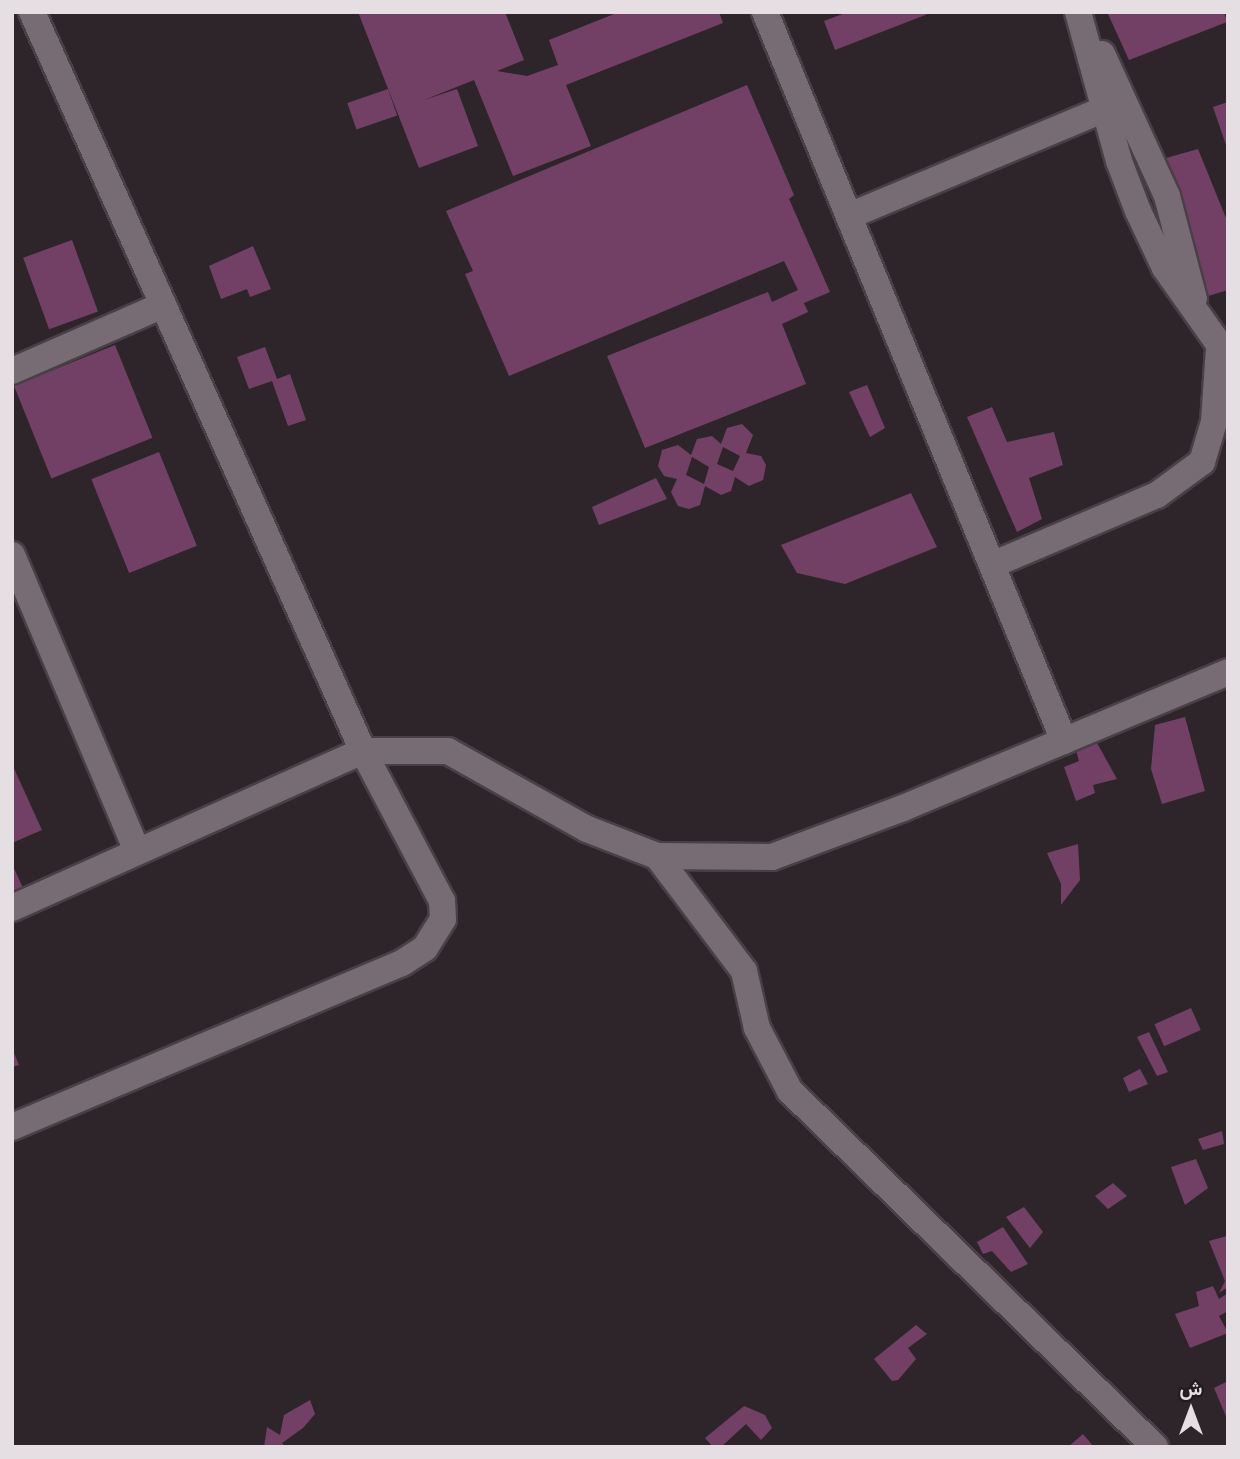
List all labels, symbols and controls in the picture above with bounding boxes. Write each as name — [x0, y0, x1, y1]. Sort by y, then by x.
north arrow — [1156, 1375, 1226, 1445]
text: ش — [1180, 1378, 1202, 1399]

